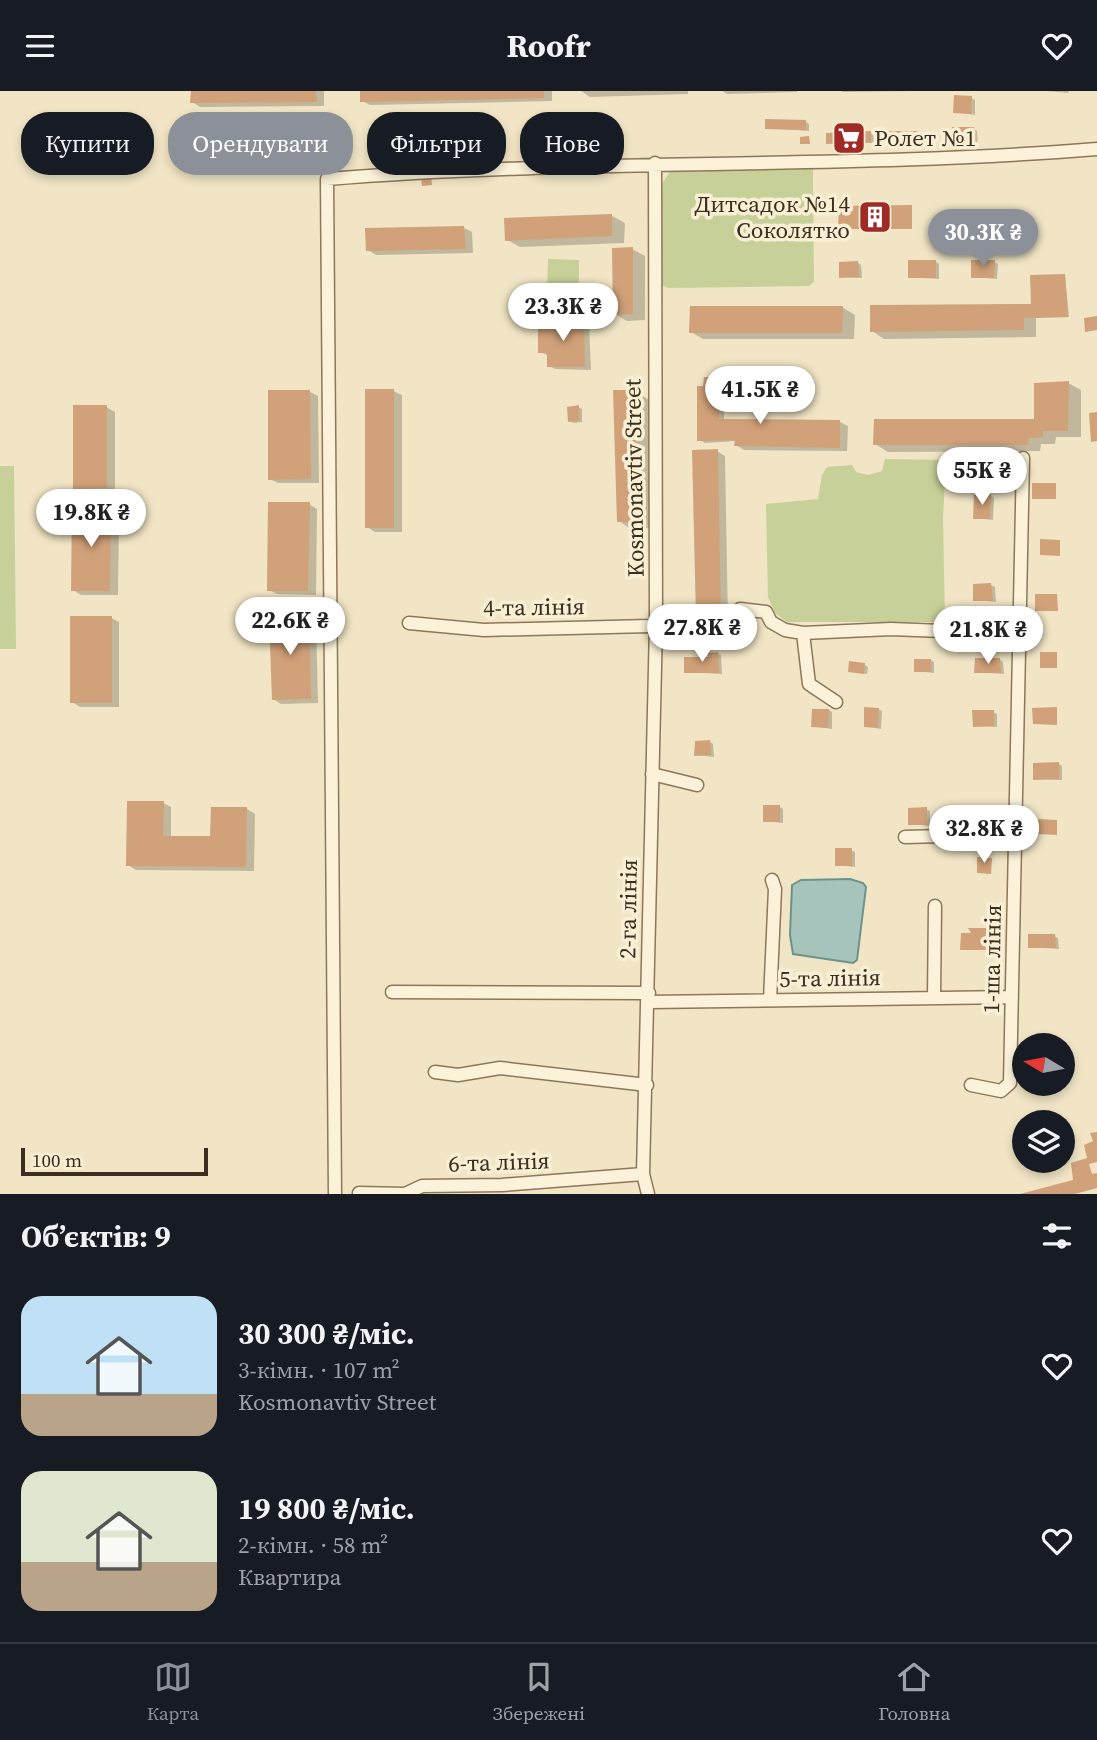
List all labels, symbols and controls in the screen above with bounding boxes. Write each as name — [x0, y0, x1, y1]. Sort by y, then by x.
text: Roofr — [506, 24, 591, 68]
icon: menu — [21, 27, 59, 65]
icon: heart — [1038, 27, 1076, 65]
chip: Купити — [21, 112, 154, 175]
chip: Орендувати — [168, 112, 353, 175]
chip: Фільтри — [367, 112, 506, 175]
chip: Нове — [520, 112, 624, 175]
supermarket icon: Ролет №1 — [830, 119, 868, 157]
place label: Ролет №1 — [874, 122, 976, 154]
place label: Дитсадок №14 Соколятко — [694, 188, 850, 246]
building icon: Дитсадок №14 Соколятко — [856, 198, 894, 236]
pin: 30.3K ₴ — [918, 209, 1048, 269]
text: 30.3K ₴ — [944, 216, 1022, 248]
pin: 23.3K ₴ — [498, 283, 628, 343]
text: 23.3K ₴ — [524, 290, 602, 322]
pin: 41.5K ₴ — [695, 367, 825, 426]
text: 41.5K ₴ — [721, 373, 799, 405]
street label: Kosmonavtiv Street — [616, 378, 652, 577]
pin: 55K ₴ — [933, 447, 1031, 507]
text: 55K ₴ — [953, 454, 1011, 486]
pin: 19.8K ₴ — [26, 489, 156, 549]
text: 19.8K ₴ — [52, 496, 130, 528]
street label: 4-та лінія — [483, 590, 585, 624]
pin: 22.6K ₴ — [225, 597, 355, 657]
text: 22.6K ₴ — [251, 604, 329, 636]
pin: 27.8K ₴ — [637, 605, 767, 664]
pin: 21.8K ₴ — [923, 607, 1053, 666]
text: 27.8K ₴ — [663, 611, 741, 643]
text: 21.8K ₴ — [949, 613, 1027, 645]
pin: 32.8K ₴ — [919, 805, 1049, 865]
text: 32.8K ₴ — [945, 812, 1023, 844]
street label: 2-га лінія — [611, 859, 645, 959]
street label: 1-ша лінія — [975, 904, 1009, 1014]
street label: 5-та лінія — [779, 961, 881, 995]
north arrow — [1012, 1033, 1074, 1095]
map controls — [1012, 1033, 1075, 1173]
button: layers — [1012, 1110, 1075, 1173]
street label: 6-та лінія — [448, 1144, 550, 1180]
scale bar — [21, 1145, 208, 1177]
text: 100 m — [32, 1147, 82, 1173]
text: Об’єктів: 9 — [21, 1216, 171, 1257]
icon: filters — [1038, 1217, 1076, 1255]
text: 30 300 ₴/міс. — [238, 1313, 415, 1354]
icon: home — [77, 1324, 161, 1408]
icon: heart — [1038, 1347, 1076, 1385]
text: 3-кімн. · 107 m² — [238, 1354, 400, 1386]
text: Kosmonavtiv Street — [238, 1386, 436, 1418]
text: 19 800 ₴/міс. — [238, 1488, 415, 1529]
icon: home — [77, 1499, 161, 1583]
icon: heart — [1038, 1522, 1076, 1560]
text: 2-кімн. · 58 m² — [238, 1529, 388, 1561]
text: Квартира — [238, 1561, 341, 1593]
tab: Карта — [147, 1658, 199, 1726]
tab: Збережені — [492, 1658, 585, 1726]
tab: Головна — [878, 1658, 950, 1726]

